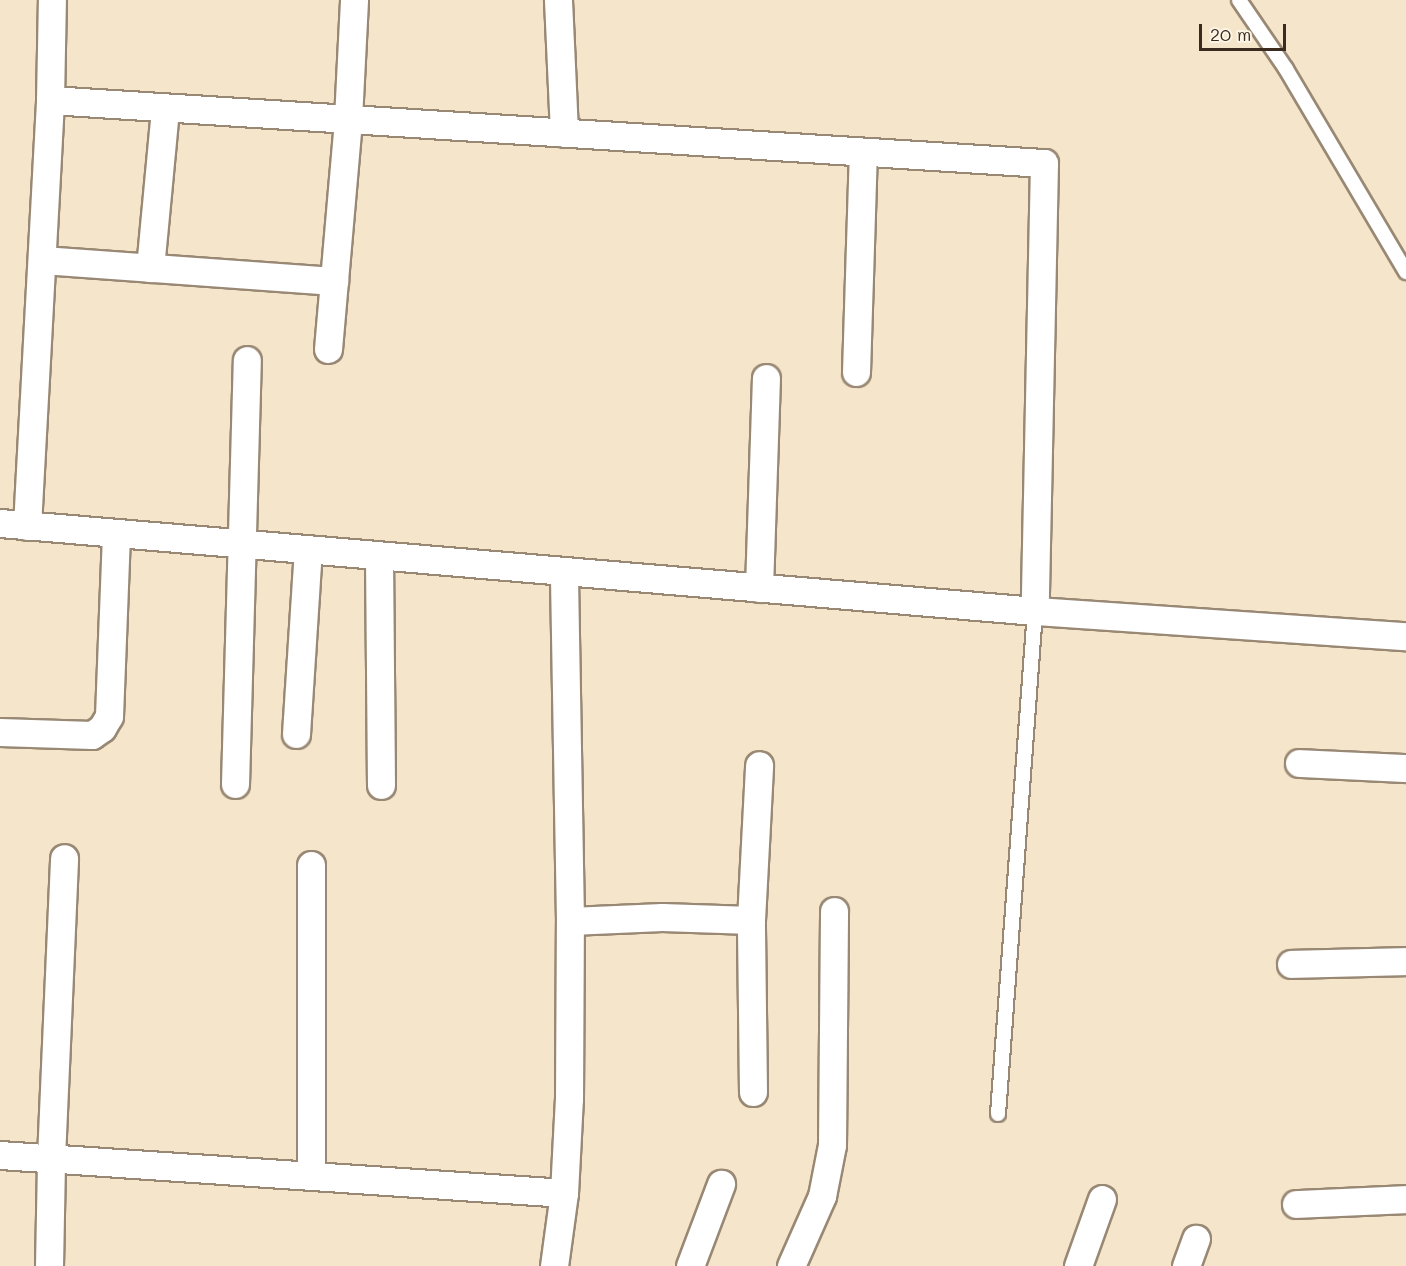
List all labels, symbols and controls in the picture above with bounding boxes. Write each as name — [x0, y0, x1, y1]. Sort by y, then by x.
scale bar — [1202, 12, 1289, 50]
text: 20 m — [1210, 22, 1251, 46]

